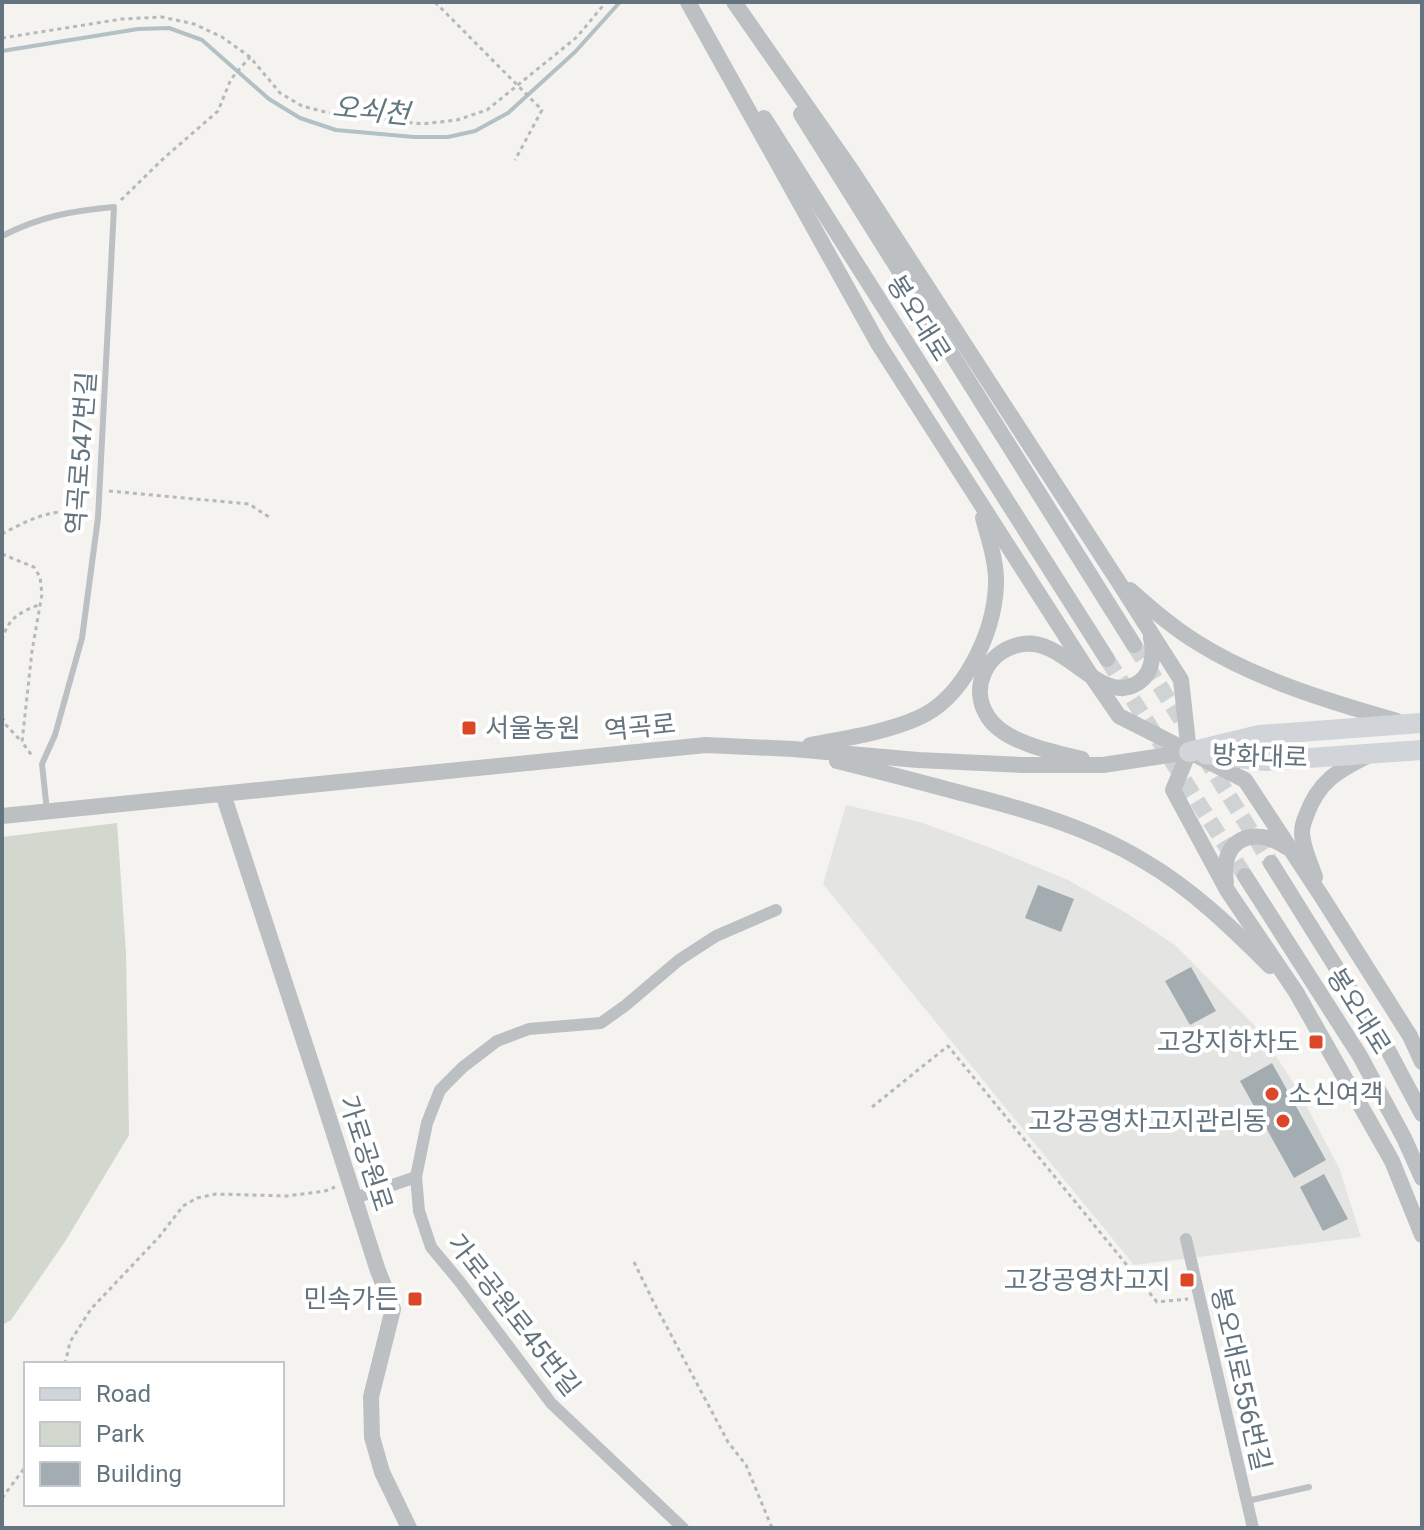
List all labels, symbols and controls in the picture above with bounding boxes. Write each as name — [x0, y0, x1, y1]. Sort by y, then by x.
water label: 오쇠천 — [331, 90, 414, 131]
street label: 봉오대로 — [881, 269, 957, 367]
street label: 역곡로547번길 — [60, 370, 102, 536]
street label: 역곡로 — [603, 708, 677, 746]
place label: 서울농원 — [485, 713, 581, 743]
marker: 서울농원 — [460, 719, 478, 737]
street label: 방화대로 — [1212, 739, 1308, 773]
street label: 봉오대로 — [1321, 962, 1397, 1060]
place label: 고강지하차도 — [1156, 1027, 1300, 1057]
marker: 고강지하차도 — [1307, 1033, 1325, 1051]
place label: 소신여객 — [1288, 1079, 1384, 1109]
marker: 소신여객 — [1263, 1085, 1281, 1103]
street label: 가로공원로 — [333, 1091, 399, 1215]
place label: 고강공영차고지관리동 — [1028, 1106, 1267, 1136]
marker: 고강공영차고지관리동 — [1274, 1112, 1292, 1130]
street label: 가로공원로45번길 — [442, 1228, 586, 1402]
place label: 고강공영차고지 — [1004, 1265, 1171, 1295]
marker: 고강공영차고지 — [1178, 1271, 1196, 1289]
place label: 민속가든 — [303, 1284, 399, 1314]
street label: 봉오대로556번길 — [1205, 1284, 1277, 1474]
marker: 민속가든 — [406, 1290, 424, 1308]
legend — [24, 1362, 284, 1506]
text: Road — [96, 1380, 151, 1408]
text: Park — [96, 1420, 145, 1448]
text: Building — [96, 1460, 182, 1488]

